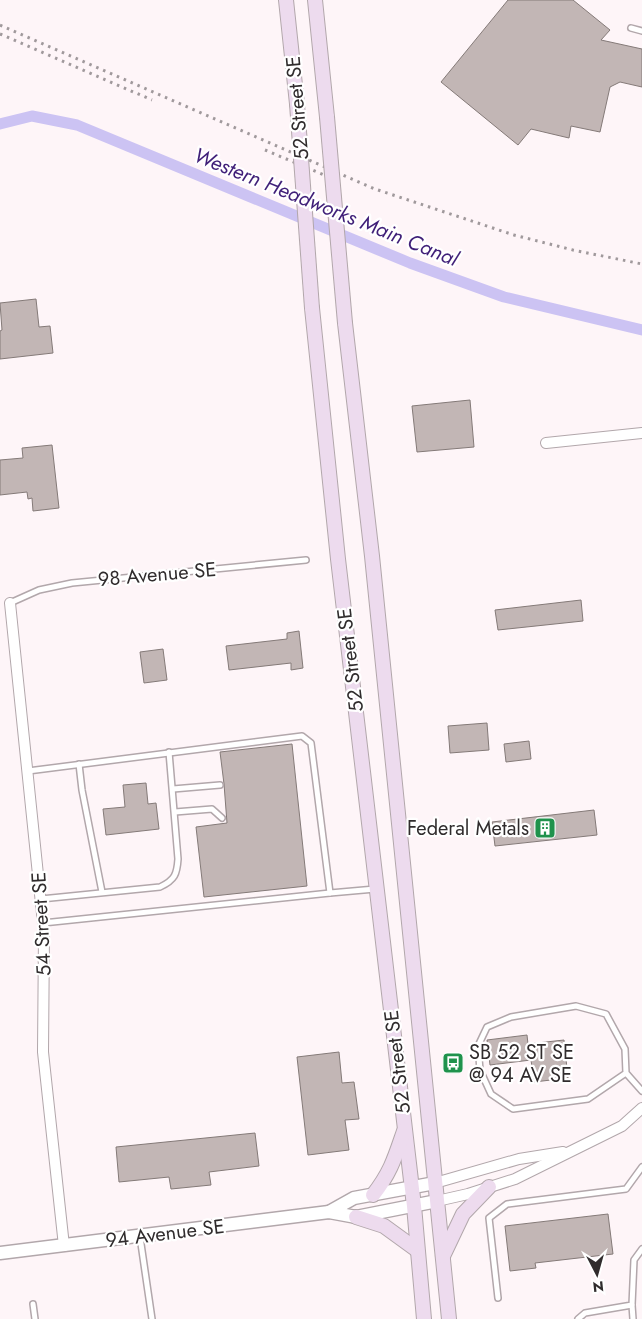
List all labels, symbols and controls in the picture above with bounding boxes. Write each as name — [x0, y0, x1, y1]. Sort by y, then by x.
street label: 52 Street SE — [279, 55, 316, 161]
water label: Western Headworks Main Canal — [189, 140, 464, 274]
street label: 98 Avenue SE — [97, 555, 217, 594]
street label: 52 Street SE — [330, 606, 371, 713]
place label: Federal Metals — [407, 814, 529, 843]
building icon: Federal Metals — [533, 816, 557, 840]
street label: 54 Street SE — [24, 871, 59, 977]
street label: 52 Street SE — [377, 1008, 418, 1115]
place label: SB 52 ST SE @ 94 AV SE — [469, 1038, 574, 1090]
bus stop icon: SB 52 ST SE @ 94 AV SE — [441, 1051, 465, 1075]
street label: 94 Avenue SE — [104, 1212, 226, 1255]
north arrow — [572, 1249, 622, 1299]
text: N — [592, 1276, 605, 1297]

